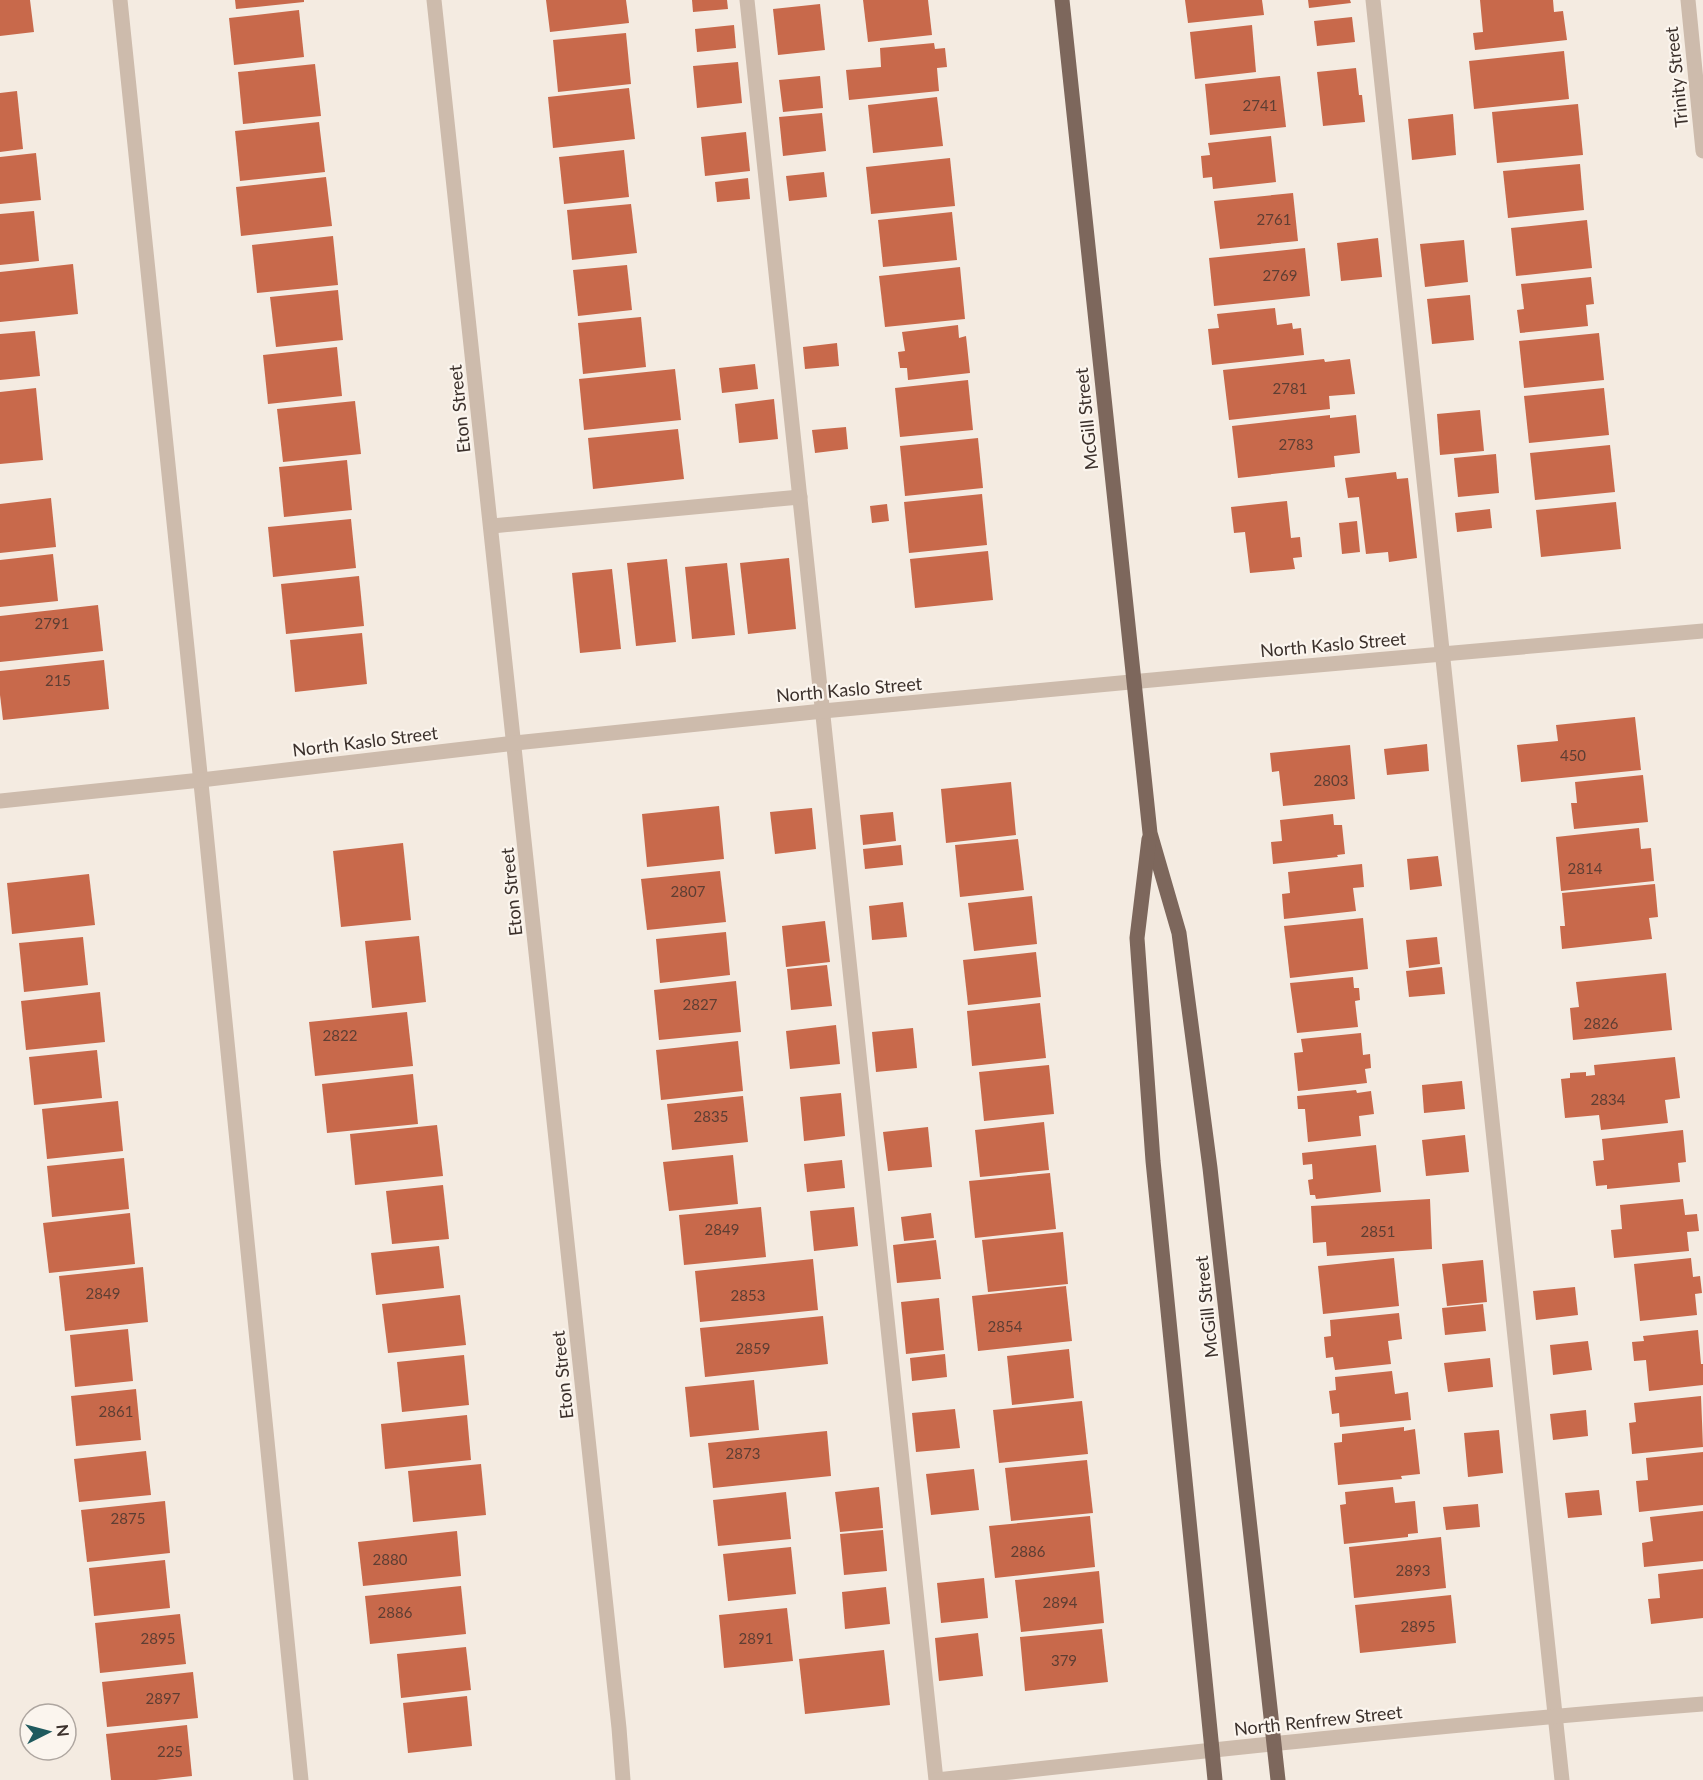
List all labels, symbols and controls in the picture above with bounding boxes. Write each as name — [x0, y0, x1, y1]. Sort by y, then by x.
street label: Trinity Street — [1660, 25, 1692, 128]
house number: 2741 — [1243, 96, 1277, 114]
house number: 2761 — [1257, 210, 1291, 228]
house number: 2769 — [1263, 266, 1297, 284]
street label: Eton Street — [443, 363, 475, 454]
street label: McGill Street — [1070, 366, 1102, 471]
house number: 2781 — [1273, 379, 1307, 397]
house number: 2783 — [1279, 435, 1313, 453]
house number: 2791 — [35, 614, 69, 632]
street label: North Kaslo Street — [1259, 627, 1407, 661]
house number: 215 — [45, 671, 71, 689]
street label: North Kaslo Street — [775, 672, 923, 706]
street label: North Kaslo Street — [291, 721, 440, 761]
house number: 450 — [1560, 746, 1586, 764]
house number: 2803 — [1314, 771, 1348, 789]
street label: Eton Street — [495, 846, 527, 937]
house number: 2814 — [1568, 859, 1603, 877]
house number: 2807 — [671, 882, 706, 900]
house number: 2827 — [683, 995, 718, 1013]
house number: 2826 — [1584, 1014, 1619, 1032]
house number: 2822 — [323, 1026, 357, 1044]
house number: 2834 — [1591, 1090, 1626, 1108]
house number: 2835 — [694, 1107, 728, 1125]
house number: 2849 — [705, 1220, 739, 1238]
house number: 2851 — [1361, 1222, 1395, 1240]
street label: McGill Street — [1190, 1254, 1222, 1359]
house number: 2849 — [86, 1284, 120, 1302]
house number: 2853 — [731, 1286, 765, 1304]
house number: 2854 — [988, 1317, 1023, 1335]
street label: Eton Street — [546, 1329, 578, 1420]
house number: 2859 — [736, 1339, 770, 1357]
house number: 2861 — [99, 1402, 133, 1420]
house number: 2873 — [726, 1444, 760, 1462]
house number: 2875 — [111, 1509, 145, 1527]
house number: 2886 — [1011, 1542, 1046, 1560]
house number: 2880 — [373, 1550, 408, 1568]
house number: 2893 — [1396, 1561, 1430, 1579]
house number: 2894 — [1043, 1593, 1078, 1611]
house number: 2886 — [378, 1603, 413, 1621]
house number: 2895 — [1401, 1617, 1435, 1635]
house number: 2895 — [141, 1629, 175, 1647]
house number: 2891 — [739, 1629, 773, 1647]
house number: 379 — [1051, 1651, 1077, 1669]
house number: 2897 — [146, 1689, 181, 1707]
street label: North Renfrew Street — [1233, 1700, 1404, 1740]
north arrow — [18, 1702, 78, 1762]
text: N — [53, 1723, 74, 1738]
house number: 225 — [157, 1742, 183, 1760]

